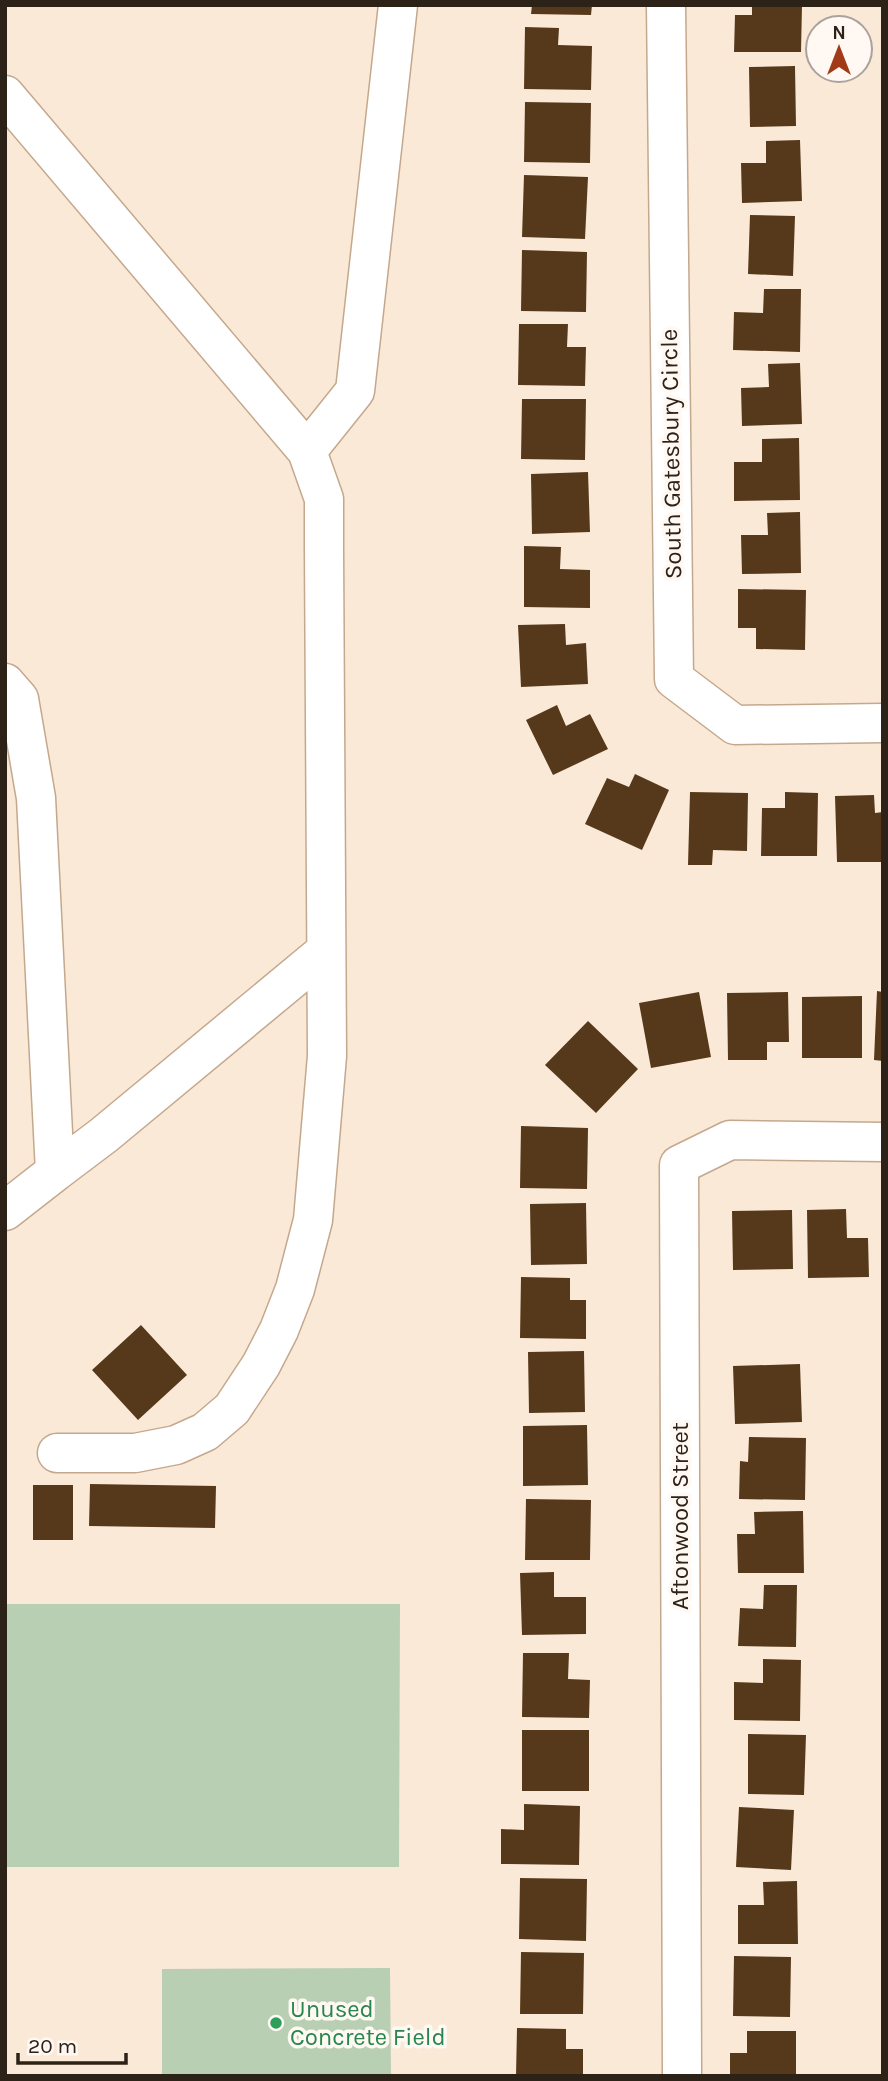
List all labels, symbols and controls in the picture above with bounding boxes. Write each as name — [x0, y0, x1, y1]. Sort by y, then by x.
north arrow — [804, 14, 874, 84]
text: N — [832, 22, 846, 44]
street label: South Gatesbury Circle — [655, 329, 687, 579]
street label: Aftonwood Street — [666, 1422, 694, 1610]
place label: Unused Concrete Field — [290, 1995, 446, 2051]
marker: Unused Concrete Field — [268, 2015, 284, 2031]
scale bar — [18, 2022, 126, 2066]
text: 20 m — [28, 2034, 77, 2058]

